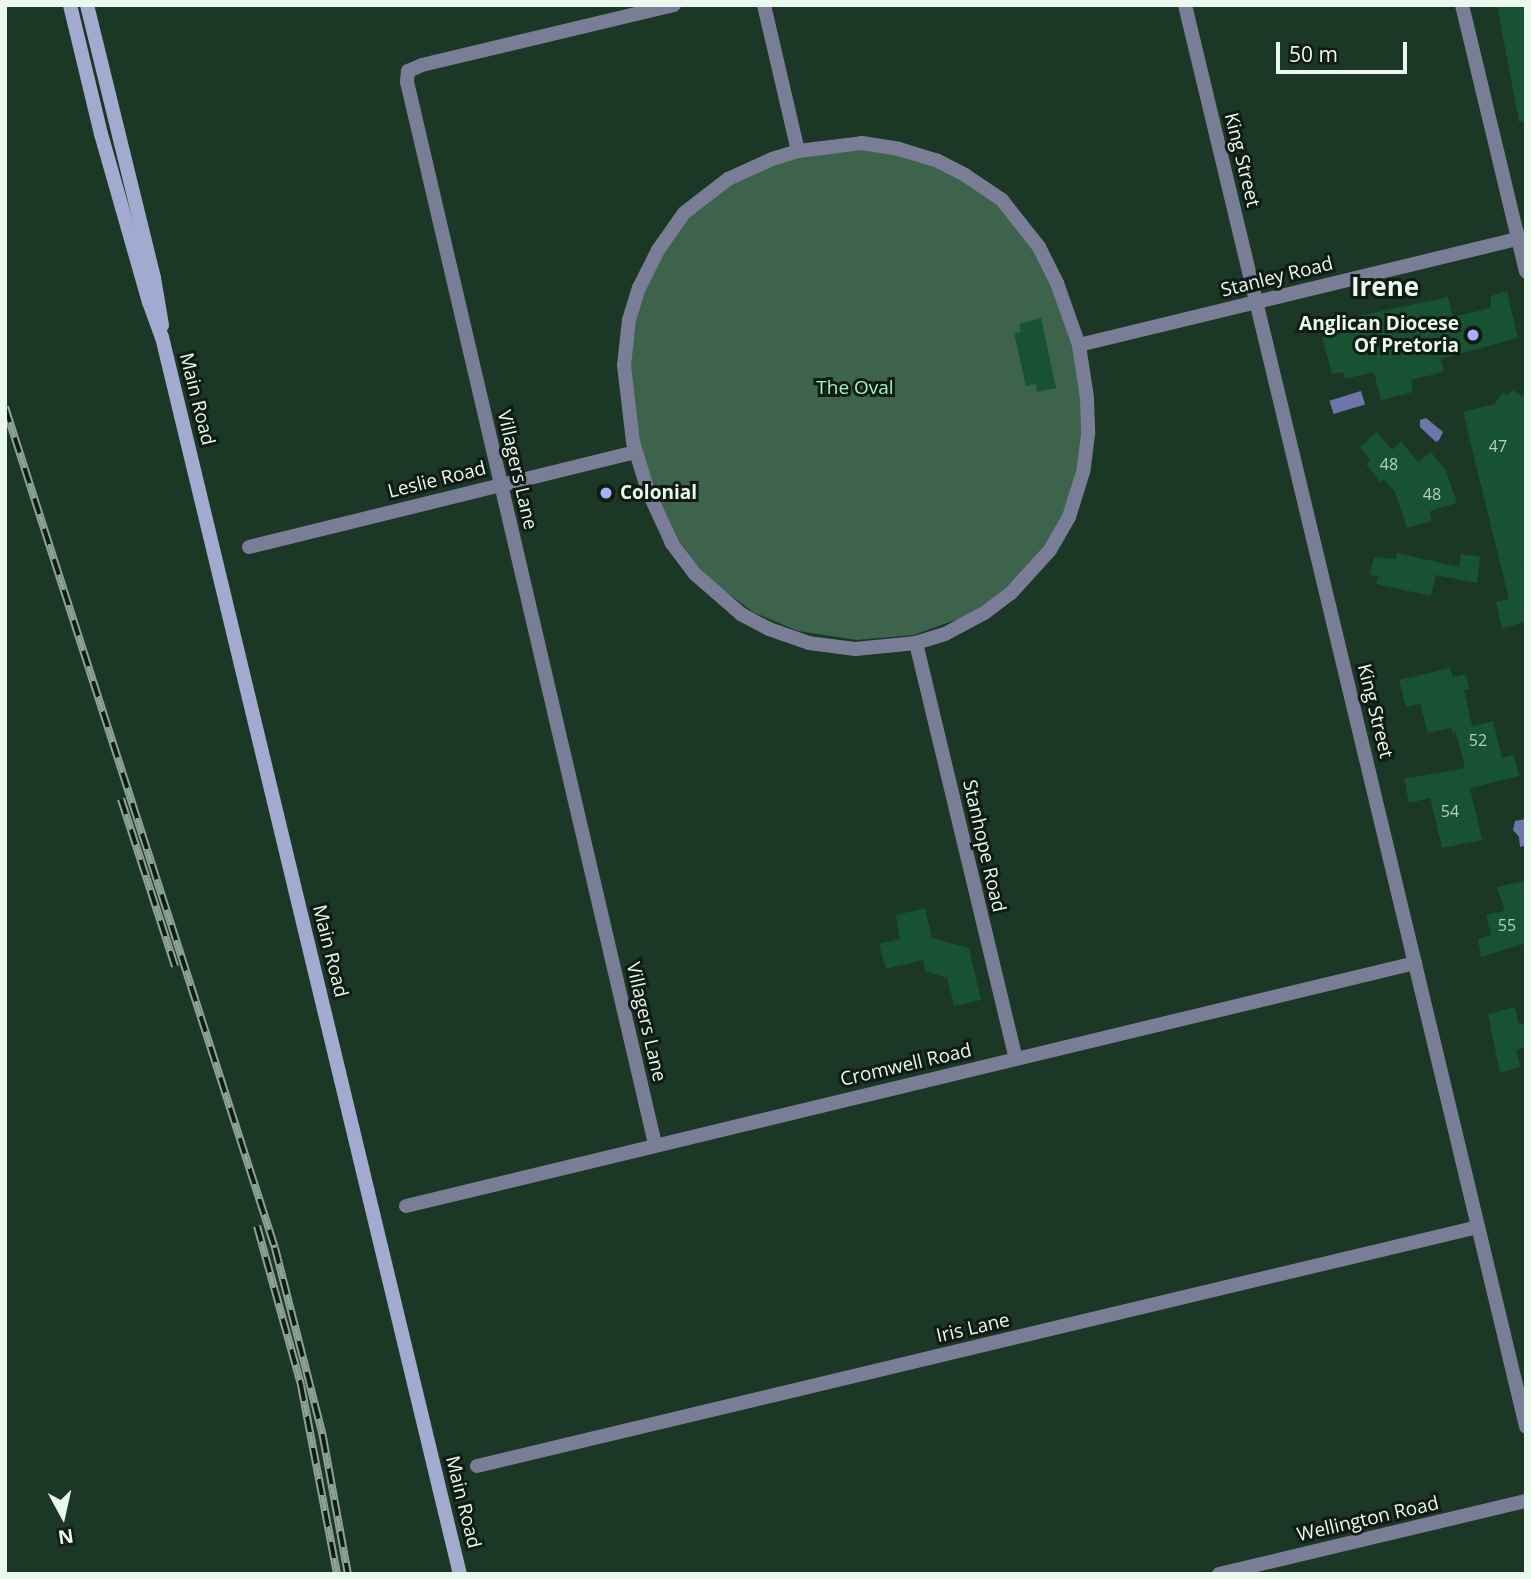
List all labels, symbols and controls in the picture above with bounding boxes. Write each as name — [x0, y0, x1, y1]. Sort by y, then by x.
scale bar — [1279, 28, 1410, 72]
text: 50 m — [1289, 40, 1338, 68]
street label: King Street — [1219, 110, 1265, 210]
street label: Stanley Road — [1219, 252, 1335, 302]
district label: Irene — [1351, 271, 1419, 303]
place label: Anglican Diocese Of Pretoria — [1299, 313, 1459, 357]
marker: Anglican Diocese Of Pretoria — [1465, 327, 1481, 343]
street label: Main Road — [175, 350, 219, 448]
park label: The Oval — [816, 377, 894, 399]
street label: Villagers Lane — [492, 408, 542, 532]
house number: 47 — [1489, 436, 1507, 456]
house number: 48 — [1380, 454, 1398, 474]
street label: Leslie Road — [386, 457, 488, 503]
place label: Colonial — [620, 482, 697, 504]
house number: 48 — [1423, 484, 1441, 504]
marker: Colonial — [598, 485, 614, 501]
street label: King Street — [1352, 661, 1398, 761]
house number: 52 — [1469, 730, 1487, 750]
street label: Stanhope Road — [958, 778, 1010, 914]
house number: 54 — [1441, 801, 1459, 821]
street label: Main Road — [308, 902, 352, 1000]
house number: 55 — [1498, 915, 1516, 935]
street label: Villagers Lane — [621, 960, 671, 1084]
street label: Cromwell Road — [838, 1039, 974, 1091]
street label: Iris Lane — [934, 1308, 1012, 1348]
street label: Main Road — [441, 1453, 485, 1551]
north arrow — [28, 1481, 98, 1551]
street label: Wellington Road — [1295, 1492, 1441, 1546]
text: N — [56, 1523, 75, 1551]

